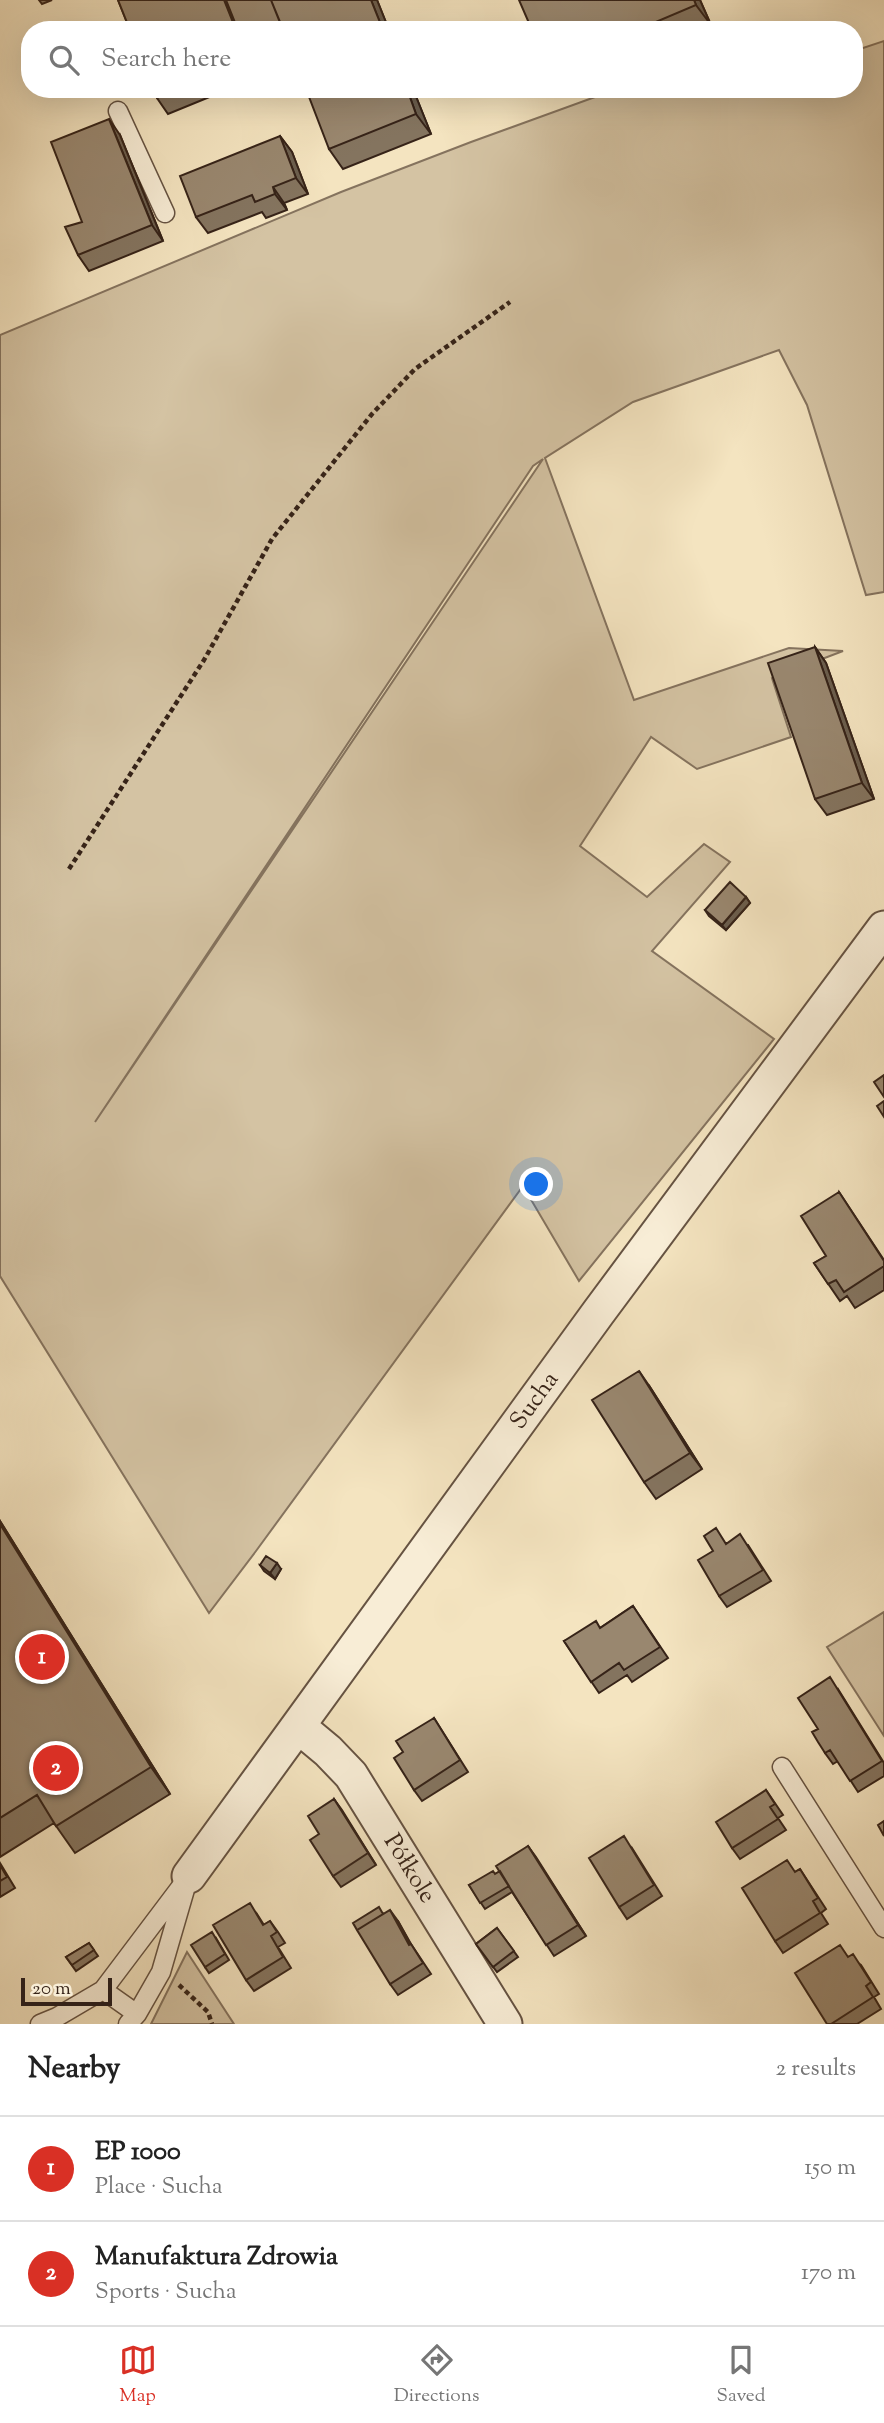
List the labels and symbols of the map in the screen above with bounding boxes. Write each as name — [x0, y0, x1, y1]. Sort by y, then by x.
your location — [519, 1167, 553, 1201]
street label: Sucha — [502, 1365, 568, 1437]
pin: 1 — [19, 1631, 65, 1683]
pin: 2 — [33, 1742, 79, 1794]
street label: Półkole — [374, 1828, 444, 1910]
scale bar — [21, 1975, 112, 2007]

